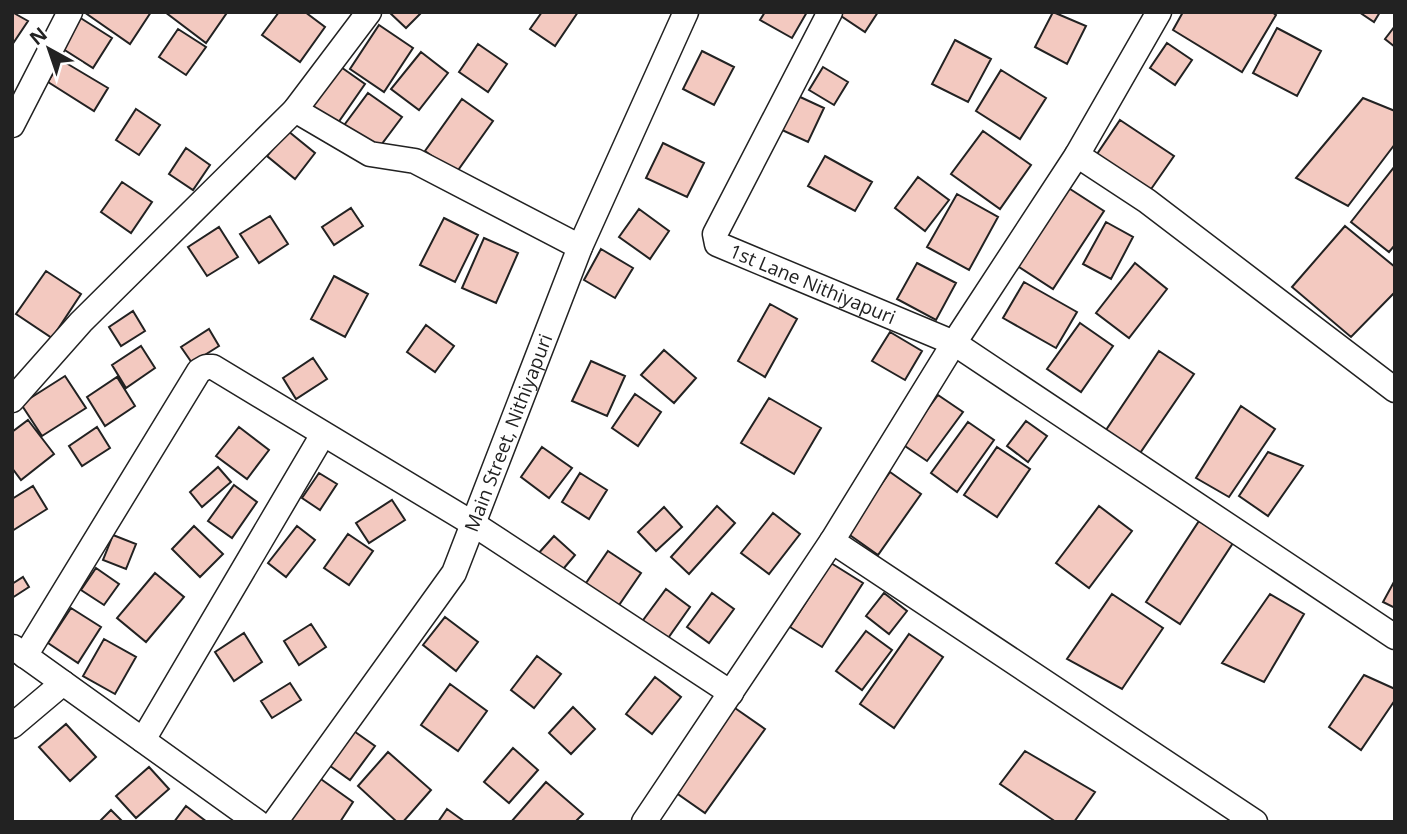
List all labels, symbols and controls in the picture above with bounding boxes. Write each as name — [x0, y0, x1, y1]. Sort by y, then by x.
north arrow — [14, 14, 84, 84]
text: N — [24, 21, 52, 51]
street label: 1st Lane Nithiyapuri — [726, 238, 900, 330]
street label: Main Street, Nithiyapuri — [458, 330, 558, 536]

